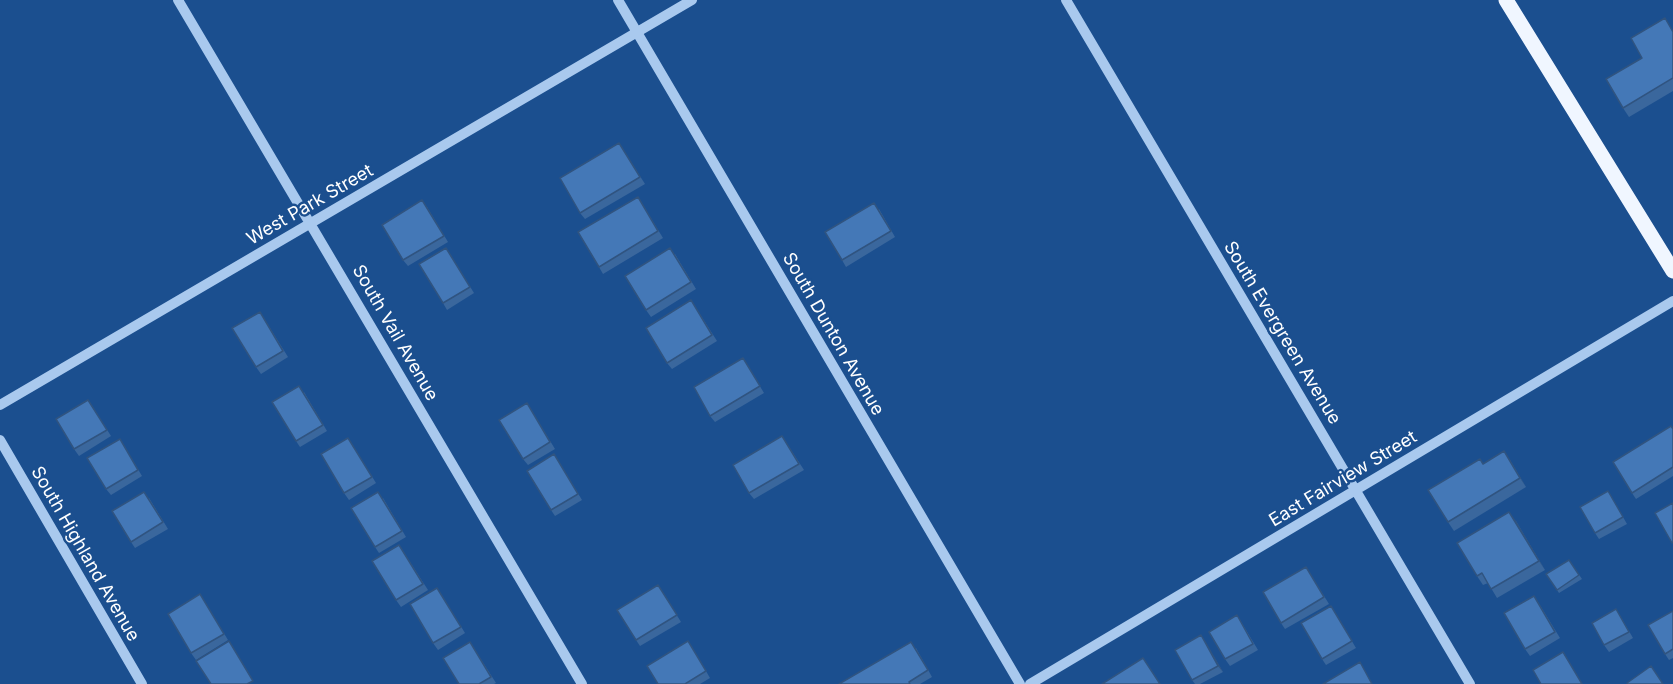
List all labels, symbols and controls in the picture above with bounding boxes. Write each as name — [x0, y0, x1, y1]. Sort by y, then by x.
street label: West Park Street — [243, 160, 377, 250]
street label: South Evergreen Avenue — [1219, 238, 1345, 428]
street label: South Dunton Avenue — [778, 249, 888, 419]
street label: South Vail Avenue — [347, 261, 443, 405]
street label: East Fairview Street — [1265, 426, 1421, 532]
street label: South Highland Avenue — [26, 463, 144, 645]

